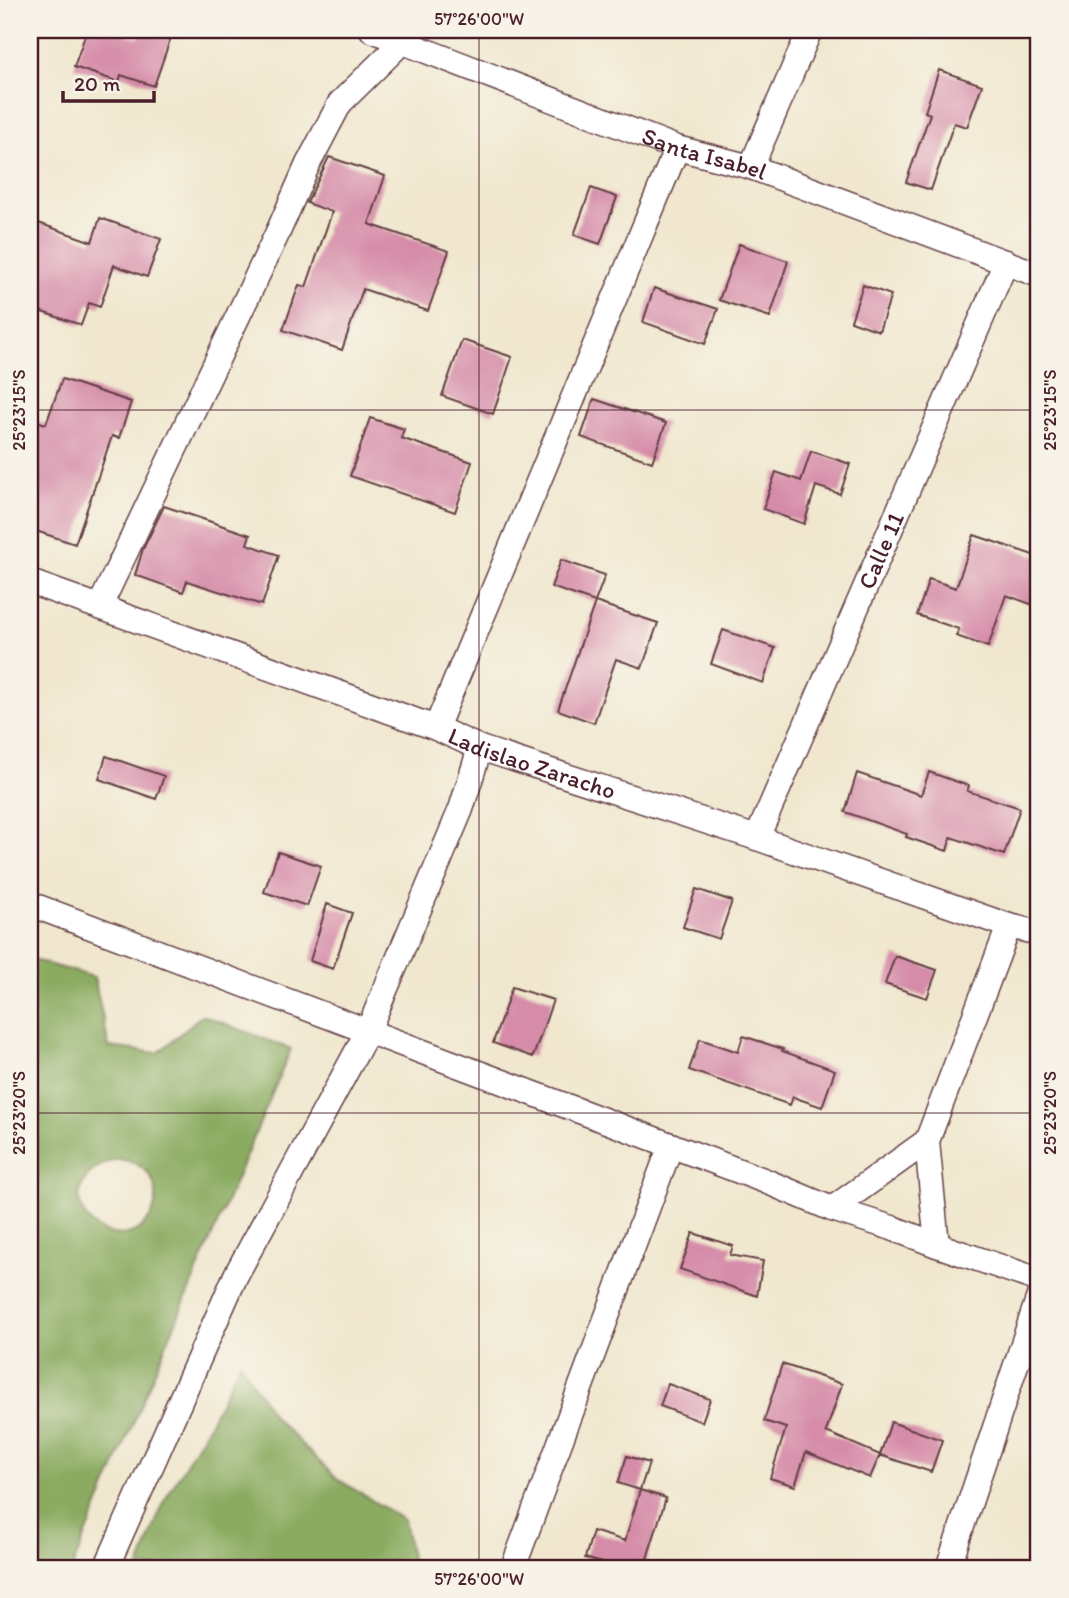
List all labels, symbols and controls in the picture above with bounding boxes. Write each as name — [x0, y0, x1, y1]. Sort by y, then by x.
text: 57°26'00"W — [434, 8, 524, 30]
scale bar — [63, 60, 154, 104]
text: 20 m — [74, 71, 121, 96]
street label: Santa Isabel — [638, 121, 771, 186]
text: 25°23'15"S — [8, 369, 30, 451]
text: 25°23'15"S — [1039, 369, 1061, 451]
street label: Calle 11 — [851, 508, 910, 593]
street label: Ladislao Zaracho — [444, 721, 619, 805]
text: 25°23'20"S — [8, 1071, 30, 1155]
text: 25°23'20"S — [1039, 1071, 1061, 1155]
text: 57°26'00"W — [434, 1568, 524, 1590]

